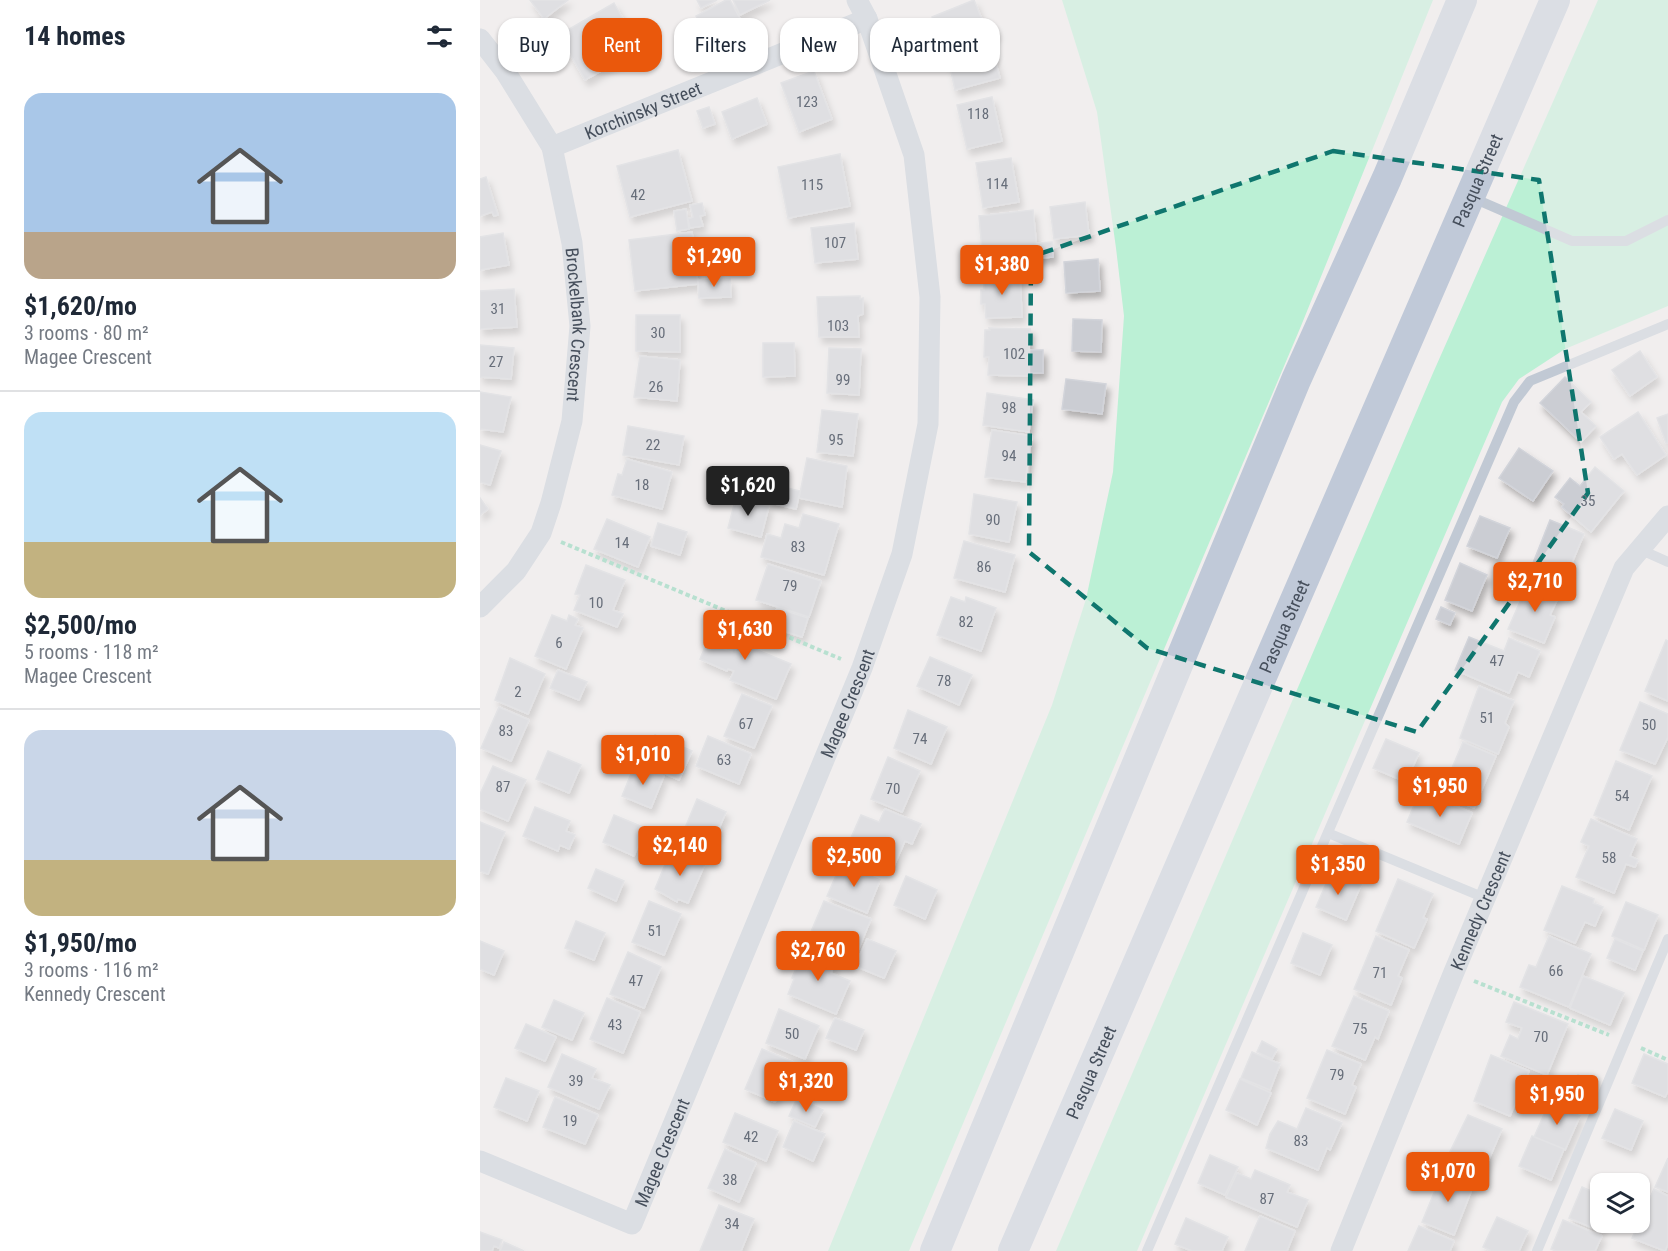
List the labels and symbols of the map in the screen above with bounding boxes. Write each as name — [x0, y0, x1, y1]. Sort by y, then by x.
street label: Korchinsky Street — [581, 77, 704, 143]
house number: 123 — [796, 93, 818, 111]
house number: 118 — [967, 105, 989, 123]
street label: Pasqua Street — [1448, 130, 1506, 230]
house number: 114 — [986, 175, 1008, 193]
house number: 115 — [801, 176, 823, 194]
house number: 42 — [631, 186, 645, 204]
house number: 107 — [824, 234, 846, 252]
pin: $1,290 — [665, 237, 763, 288]
pin: $1,380 — [953, 245, 1051, 296]
street label: Brockelbank Crescent — [562, 247, 591, 402]
house number: 31 — [491, 300, 505, 318]
house number: 103 — [827, 317, 849, 335]
house number: 30 — [651, 324, 665, 342]
house number: 102 — [1003, 345, 1025, 363]
house number: 27 — [489, 353, 503, 371]
house number: 99 — [836, 371, 850, 389]
house number: 26 — [649, 378, 663, 396]
house number: 98 — [1002, 399, 1016, 417]
house number: 95 — [829, 431, 843, 449]
house number: 22 — [646, 436, 660, 454]
house number: 94 — [1002, 447, 1016, 465]
pin: $1,620 — [699, 466, 797, 517]
house number: 18 — [635, 476, 649, 494]
house number: 35 — [1581, 492, 1595, 510]
house number: 90 — [986, 511, 1000, 529]
house number: 14 — [615, 534, 629, 552]
house number: 83 — [791, 538, 805, 556]
house number: 86 — [977, 558, 991, 576]
pin: $2,710 — [1486, 562, 1584, 613]
street label: Pasqua Street — [1254, 576, 1313, 676]
house number: 79 — [783, 577, 797, 595]
house number: 10 — [589, 594, 603, 612]
pin: $1,630 — [696, 610, 794, 661]
house number: 82 — [959, 613, 973, 631]
house number: 6 — [555, 634, 563, 652]
street label: Magee Crescent — [816, 646, 878, 761]
house number: 47 — [1490, 652, 1504, 670]
house number: 78 — [937, 672, 951, 690]
house number: 2 — [514, 683, 522, 701]
house number: 51 — [1480, 709, 1494, 727]
house number: 67 — [739, 715, 753, 733]
house number: 50 — [1642, 716, 1656, 734]
house number: 83 — [499, 722, 513, 740]
house number: 74 — [913, 730, 927, 748]
pin: $1,010 — [594, 735, 692, 786]
house number: 63 — [717, 751, 731, 769]
pin: $1,950 — [1391, 767, 1489, 818]
house number: 87 — [496, 778, 510, 796]
house number: 70 — [886, 780, 900, 798]
house number: 54 — [1615, 787, 1629, 805]
pin: $2,140 — [631, 826, 729, 877]
pin: $2,500 — [805, 837, 903, 888]
pin: $1,350 — [1289, 845, 1387, 896]
street label: Kennedy Crescent — [1446, 847, 1514, 973]
house number: 58 — [1602, 849, 1616, 867]
house number: 51 — [648, 922, 662, 940]
pin: $2,760 — [769, 931, 867, 982]
house number: 66 — [1549, 962, 1563, 980]
house number: 71 — [1373, 964, 1387, 982]
house number: 47 — [629, 972, 643, 990]
house number: 43 — [608, 1016, 622, 1034]
house number: 75 — [1353, 1020, 1367, 1038]
street label: Pasqua Street — [1061, 1022, 1120, 1122]
house number: 50 — [785, 1025, 799, 1043]
house number: 70 — [1534, 1028, 1548, 1046]
pin: $1,320 — [757, 1062, 855, 1113]
house number: 79 — [1330, 1066, 1344, 1084]
house number: 39 — [569, 1072, 583, 1090]
pin: $1,950 — [1508, 1075, 1606, 1126]
street label: Magee Crescent — [630, 1095, 693, 1210]
house number: 19 — [563, 1112, 577, 1130]
house number: 42 — [744, 1128, 758, 1146]
house number: 83 — [1294, 1132, 1308, 1150]
pin: $1,070 — [1399, 1152, 1497, 1203]
house number: 38 — [723, 1171, 737, 1189]
house number: 87 — [1260, 1190, 1274, 1208]
house number: 34 — [725, 1215, 739, 1233]

